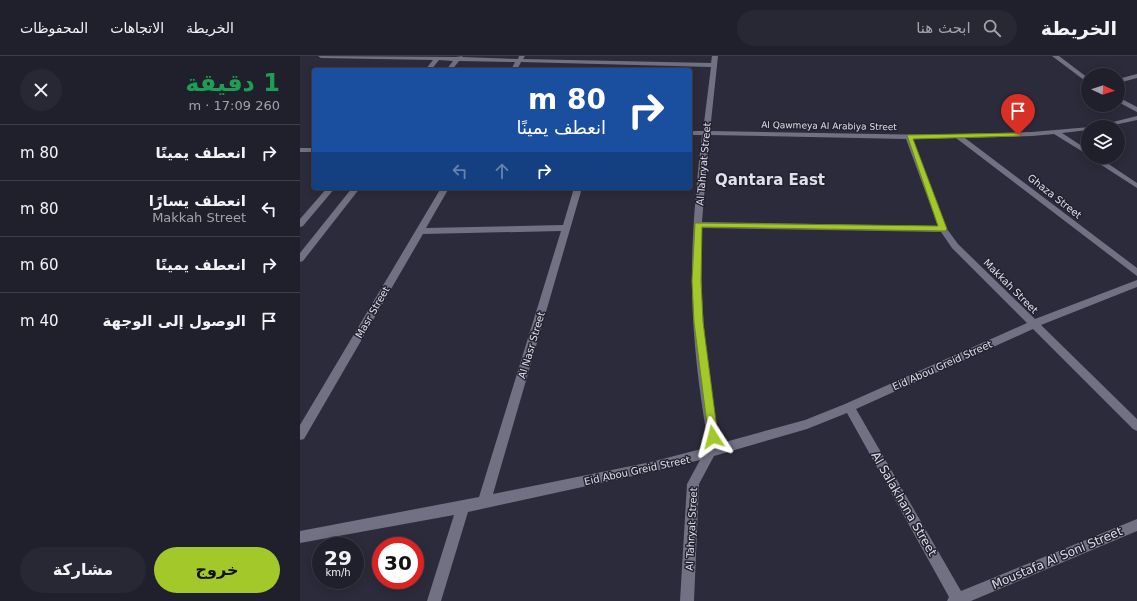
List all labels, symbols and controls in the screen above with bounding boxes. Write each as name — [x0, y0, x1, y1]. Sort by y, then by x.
search box — [737, 10, 1017, 46]
icon: search — [981, 17, 1003, 39]
text: الخريطة — [1041, 17, 1117, 39]
text: ابحث هنا — [916, 19, 971, 37]
text: المحفوظات — [20, 20, 88, 36]
text: الاتجاهات — [110, 20, 164, 36]
text: الخريطة — [186, 20, 234, 36]
north arrow — [1081, 68, 1125, 112]
map controls — [1081, 68, 1125, 164]
button: close — [20, 69, 62, 111]
text: 1 دقيقة — [185, 69, 280, 97]
text: 80 m — [528, 83, 606, 116]
icon: right — [620, 84, 672, 136]
pin — [1001, 94, 1035, 135]
text: 260 m · 17:09 — [189, 98, 280, 113]
icon: arrive — [1007, 100, 1029, 122]
text: انعطف يمينًا — [516, 117, 606, 138]
street label: Al Qawmeya Al Arabiya Street — [761, 120, 897, 132]
button: layers — [1081, 120, 1125, 164]
street label: Al Tahryat Street — [694, 122, 713, 206]
icon: right — [258, 142, 280, 164]
text: 80 m — [20, 144, 59, 162]
text: انعطف يمينًا — [155, 144, 246, 162]
icon: left — [449, 160, 471, 182]
icon: ahead — [491, 160, 513, 182]
icon: right — [533, 160, 555, 182]
district label: Qantara East — [715, 171, 825, 189]
street label: Ghaza Street — [1026, 172, 1084, 221]
text: انعطف يسارًا — [149, 192, 246, 210]
icon: left — [258, 198, 280, 220]
text: 80 m — [20, 200, 59, 218]
text: Makkah Street — [152, 210, 246, 225]
icon: right — [258, 254, 280, 276]
text: 60 m — [20, 256, 59, 274]
text: انعطف يمينًا — [155, 256, 246, 274]
street label: Makkah Street — [981, 257, 1040, 316]
street label: Masr Street — [353, 284, 392, 340]
icon: arrive — [258, 310, 280, 332]
street label: Al Nasr Street — [516, 310, 547, 380]
text: 40 m — [20, 312, 59, 330]
text: الوصول إلى الوجهة — [103, 312, 246, 330]
street label: Eid Abou Greid Street — [891, 338, 994, 392]
position arrow — [692, 416, 734, 458]
street label: Al Salakhana Street — [868, 449, 940, 559]
street label: Eid Abou Greid Street — [583, 454, 691, 487]
street label: Al Tahryat Street — [684, 487, 699, 571]
street label: Moustafa Al Soni Street — [990, 524, 1125, 592]
speed limit sign: 30 — [372, 537, 424, 589]
text: 29 — [324, 546, 352, 570]
button: مشاركة — [20, 547, 146, 593]
button: خروج — [154, 547, 280, 593]
text: km/h — [325, 567, 351, 578]

